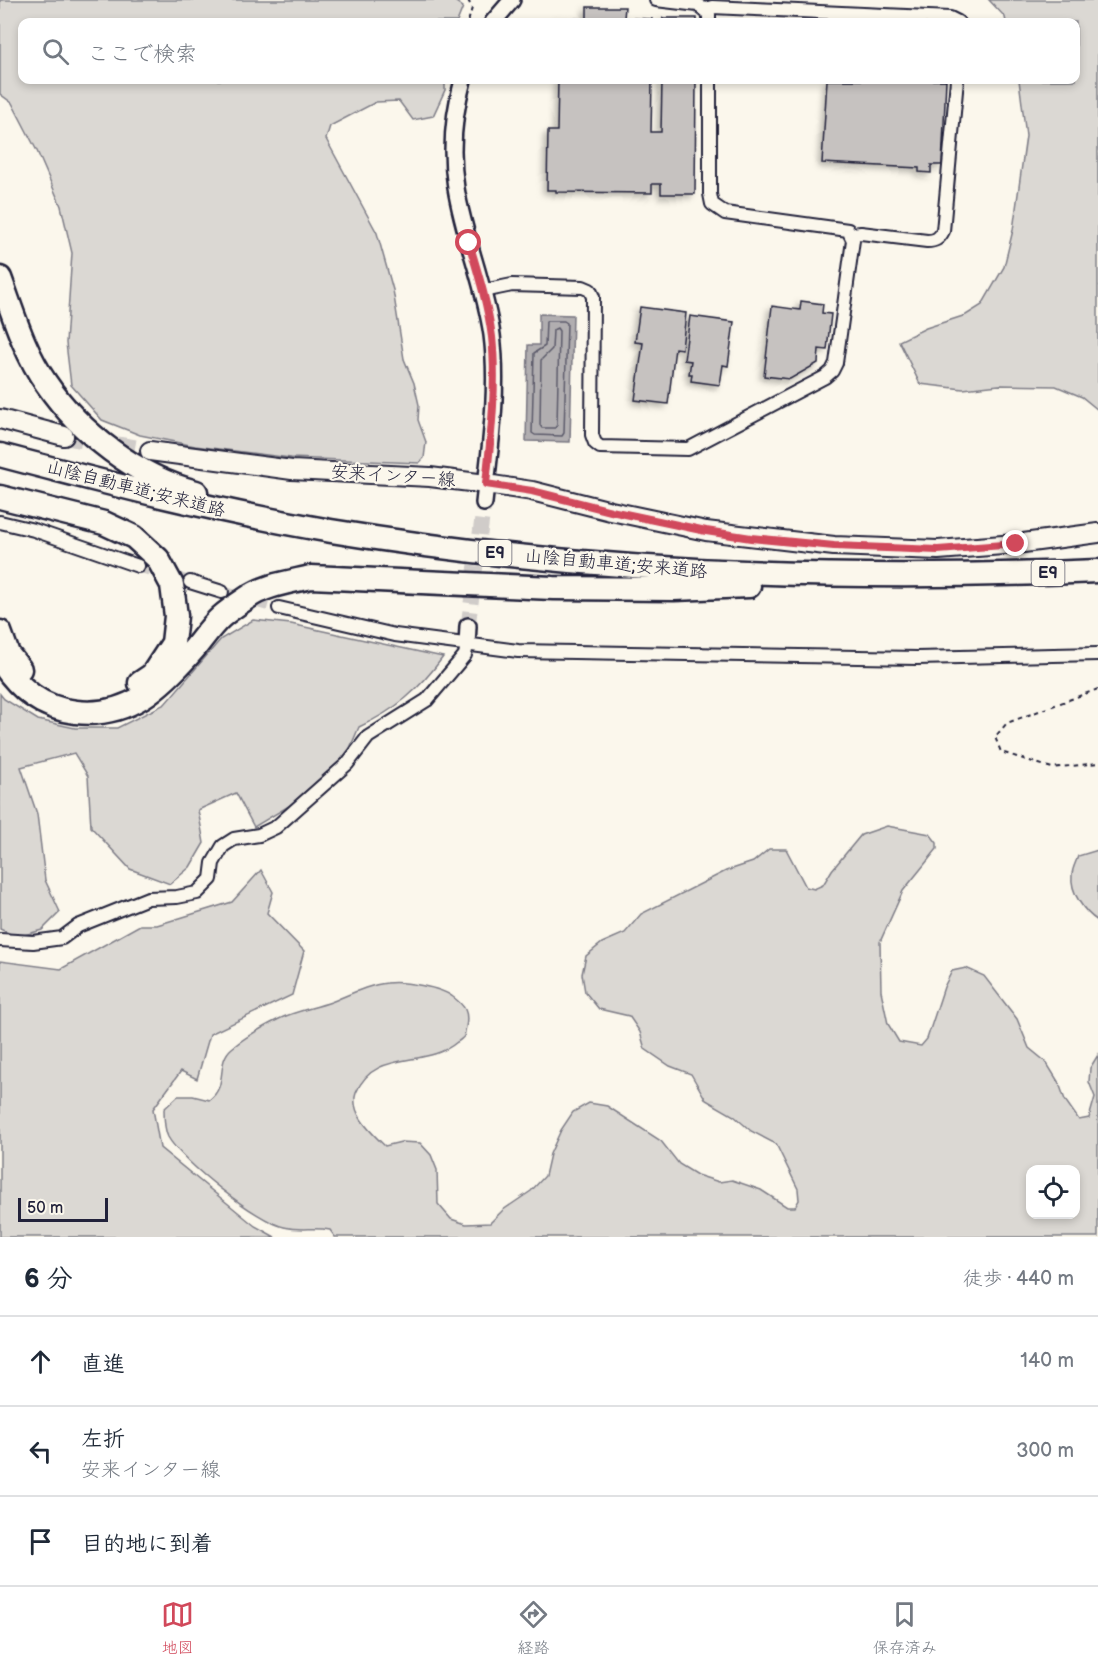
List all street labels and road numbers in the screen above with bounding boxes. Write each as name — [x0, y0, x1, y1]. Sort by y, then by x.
street label: 山陰自動車道;安来道路 — [44, 457, 228, 521]
street label: 安来インター線 — [330, 461, 456, 491]
road number: E9 — [478, 540, 512, 566]
street label: 山陰自動車道;安来道路 — [524, 546, 708, 582]
road number: E9 — [1032, 560, 1064, 586]

